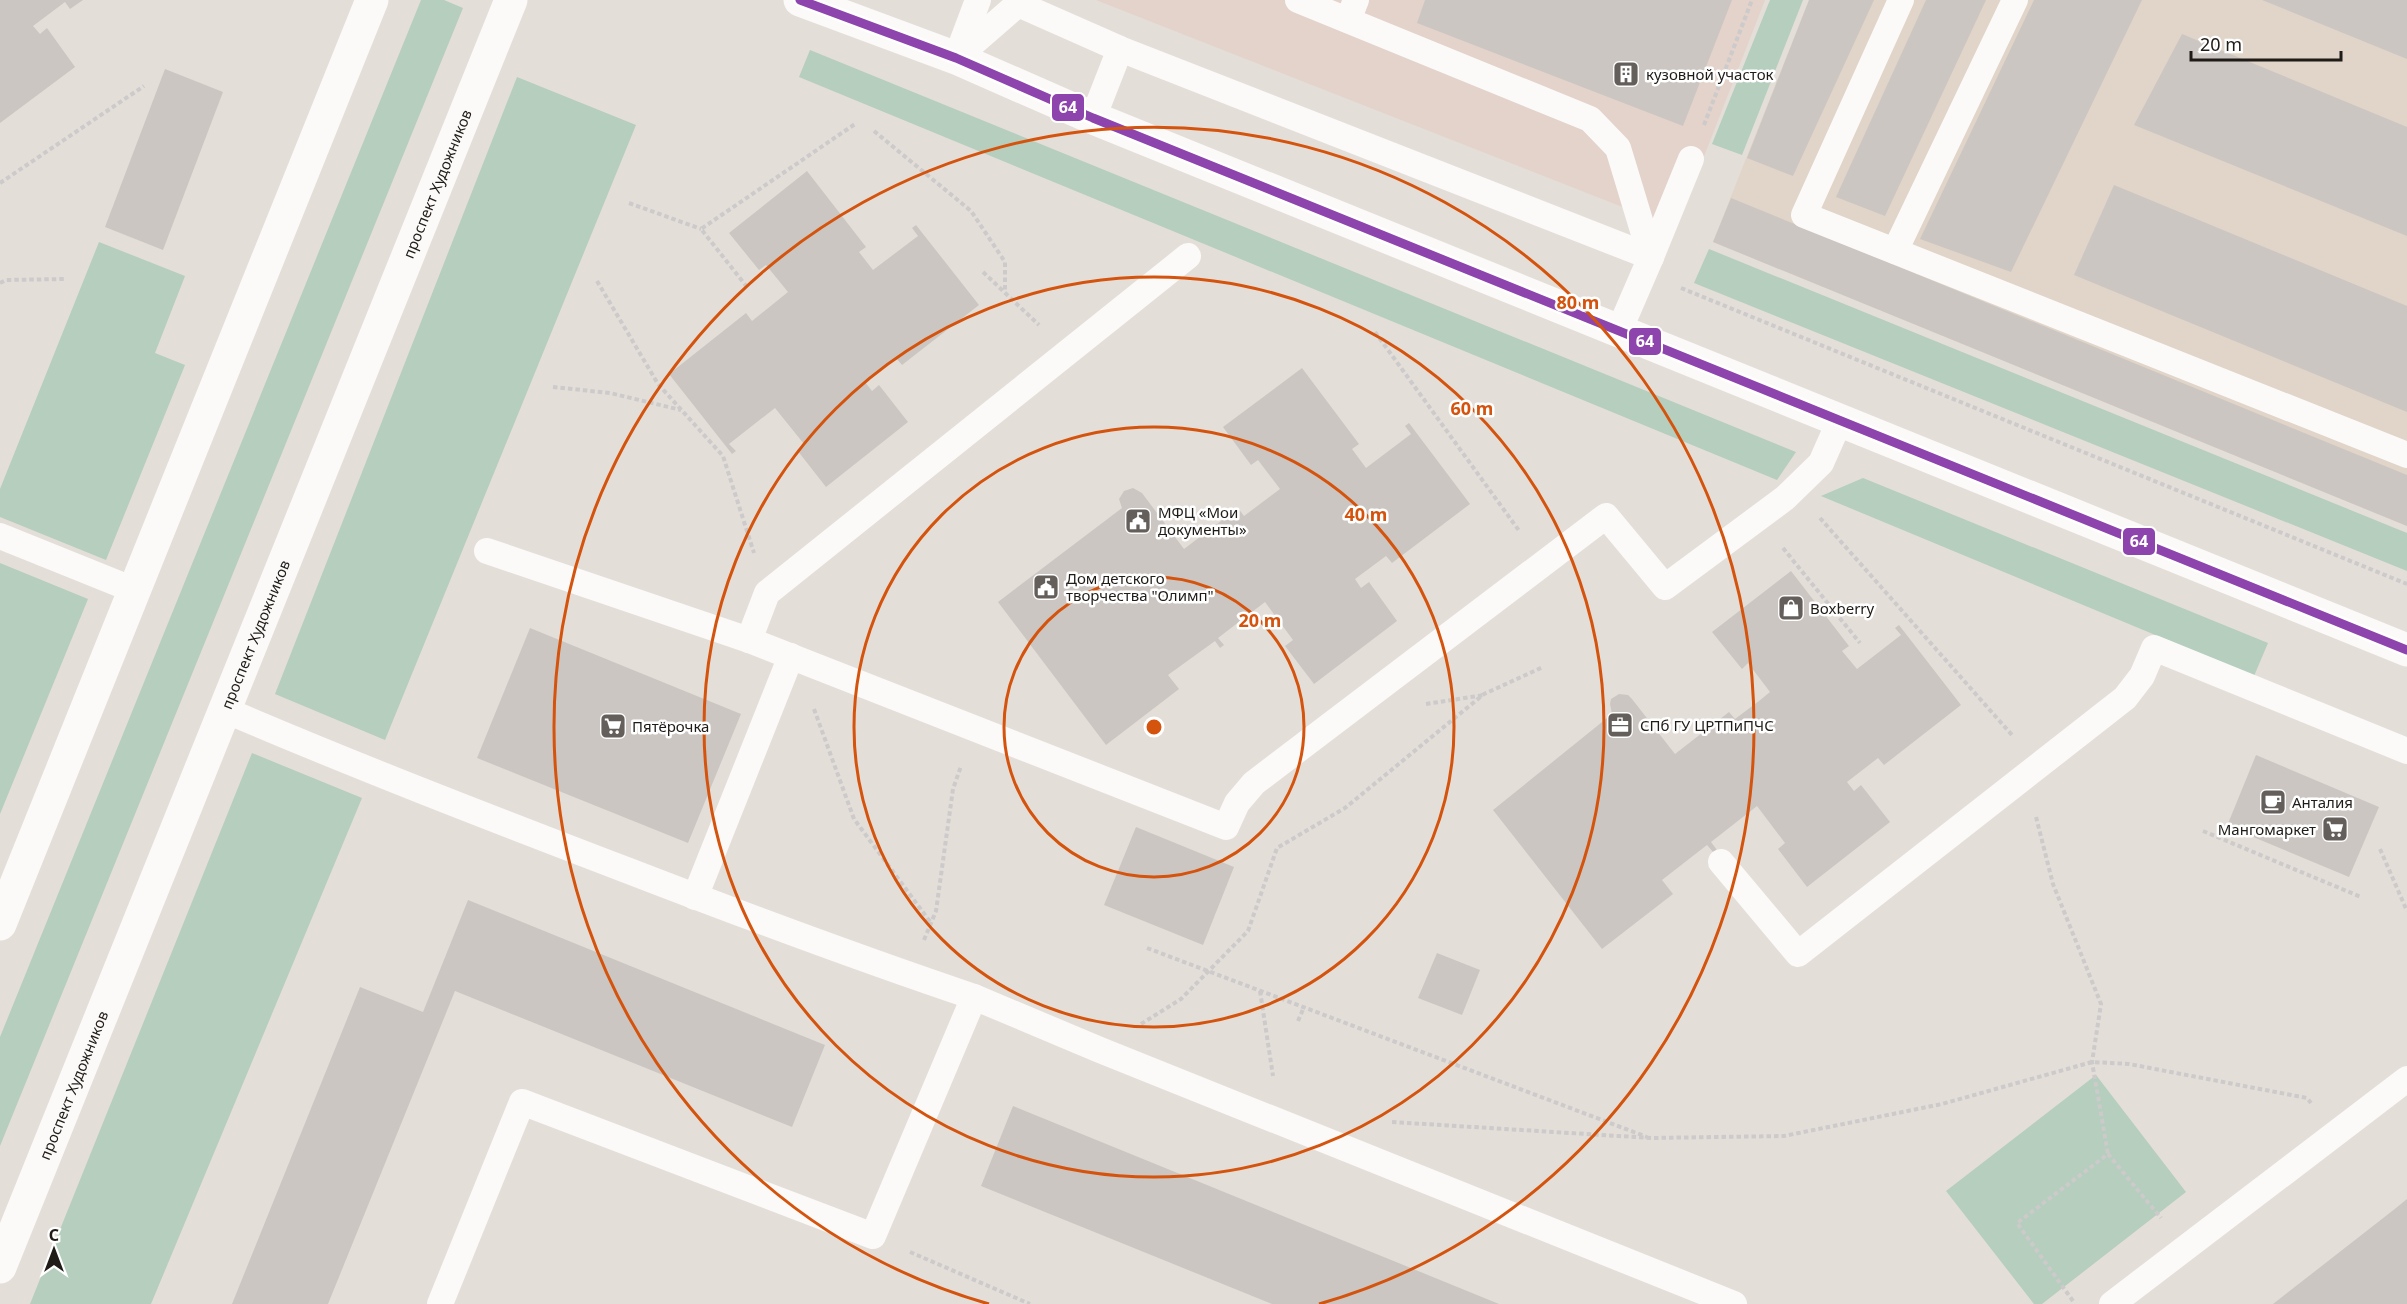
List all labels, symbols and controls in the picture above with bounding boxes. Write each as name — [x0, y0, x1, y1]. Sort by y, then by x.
scale bar — [2191, 24, 2341, 62]
text: 20 m — [2200, 32, 2242, 56]
building icon: кузовной участок — [1611, 59, 1641, 89]
place label: кузовной участок — [1646, 64, 1774, 84]
line badge: 64 — [1051, 93, 1085, 122]
text: 64 — [1059, 96, 1077, 118]
street label: проспект Художников — [398, 106, 476, 261]
text: 80 m — [1557, 290, 1599, 314]
line badge: 64 — [1628, 327, 1662, 356]
text: 64 — [1636, 330, 1654, 352]
text: 60 m — [1451, 396, 1493, 420]
place label: МФЦ «Мои документы» — [1158, 502, 1247, 539]
text: 40 m — [1345, 502, 1387, 526]
public building icon: МФЦ «Мои документы» — [1123, 506, 1153, 536]
line badge: 64 — [2122, 527, 2156, 556]
text: 64 — [2130, 530, 2148, 552]
street label: проспект Художников — [216, 557, 294, 712]
place label: Дом детского творчества "Олимп" — [1066, 568, 1214, 605]
public building icon: Дом детского творчества "Олимп" — [1031, 572, 1061, 602]
shop icon: Boxberry — [1776, 593, 1806, 623]
place label: Boxberry — [1810, 598, 1875, 618]
text: 20 m — [1239, 608, 1281, 632]
office icon: СПб ГУ ЦРТПиПЧС — [1605, 710, 1635, 740]
supermarket icon: Пятёрочка — [598, 711, 628, 741]
place label: СПб ГУ ЦРТПиПЧС — [1640, 715, 1774, 735]
place label: Пятёрочка — [632, 716, 709, 736]
centre of rings — [1144, 717, 1164, 737]
cafe icon: Анталия — [2258, 787, 2288, 817]
place label: Анталия — [2292, 792, 2353, 812]
supermarket icon: Мангомаркет — [2320, 814, 2350, 844]
place label: Мангомаркет — [2218, 819, 2316, 839]
street label: проспект Художников — [34, 1008, 112, 1163]
north arrow — [24, 1220, 84, 1280]
text: С — [49, 1224, 59, 1246]

